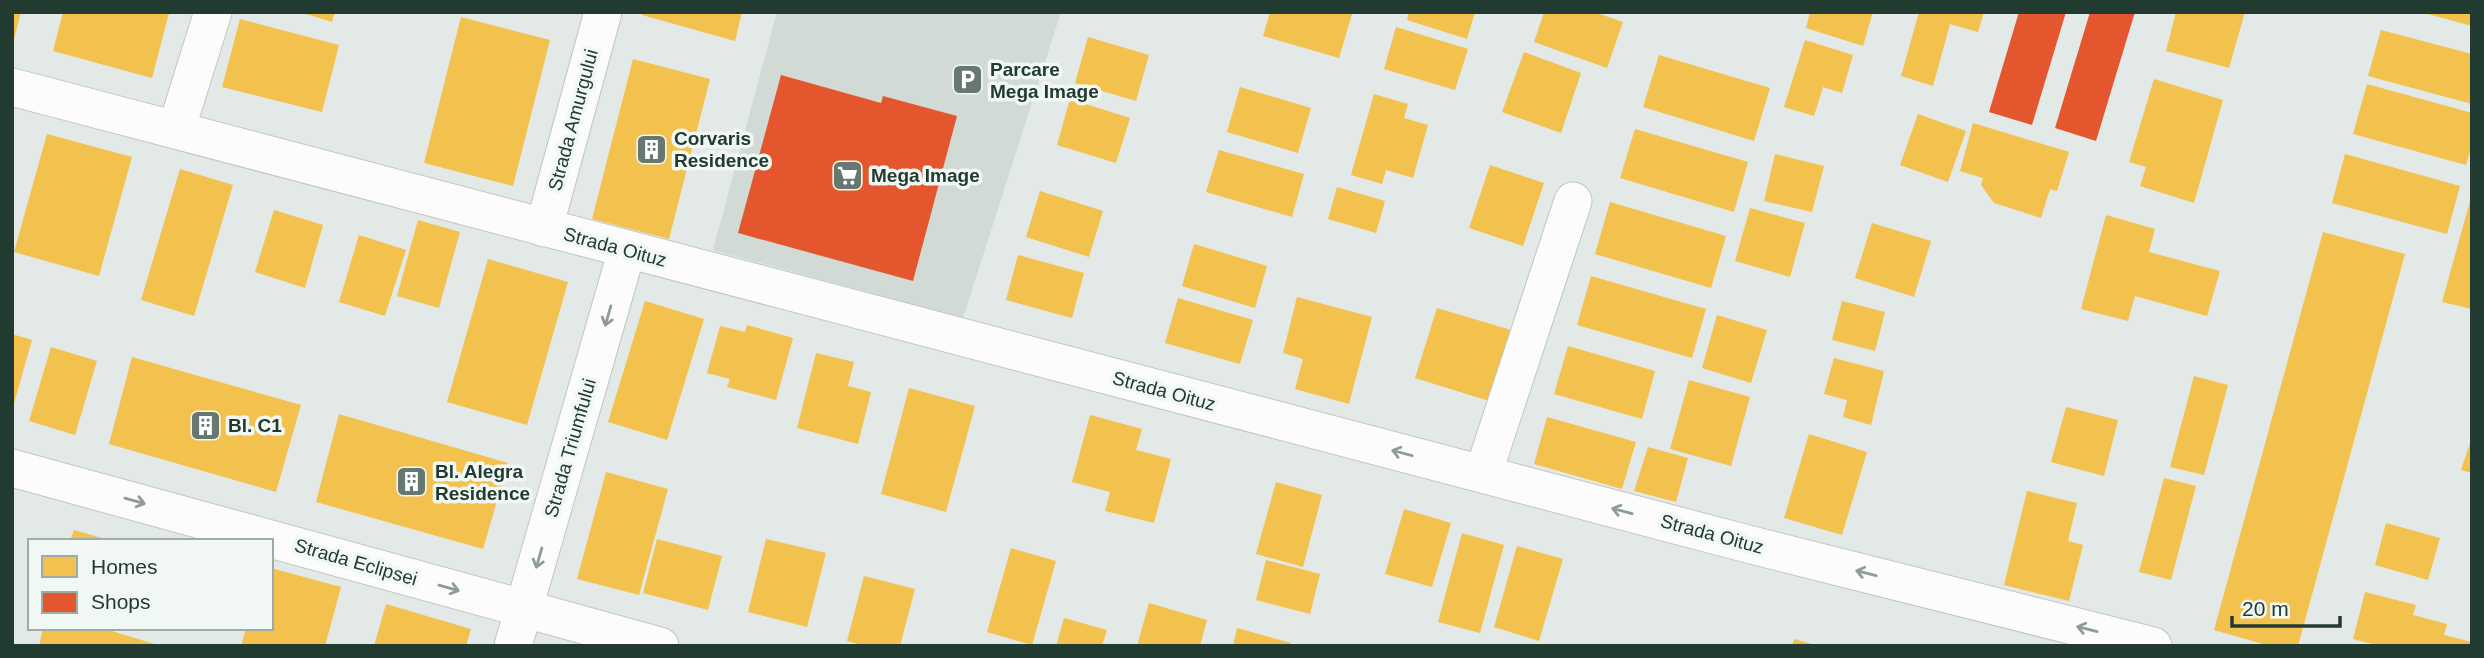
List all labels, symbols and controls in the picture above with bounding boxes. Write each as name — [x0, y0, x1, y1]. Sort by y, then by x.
street label: Strada Amurgului — [544, 47, 602, 193]
place label: Parcare Mega Image — [990, 59, 1099, 102]
parking icon: Parcare Mega Image — [950, 63, 984, 97]
place label: Corvaris Residence — [674, 128, 769, 171]
building icon: Corvaris Residence — [634, 132, 668, 166]
supermarket icon: Mega Image — [831, 158, 865, 192]
place label: Mega Image — [871, 165, 980, 186]
street label: Strada Oituz — [561, 223, 669, 271]
one-way arrow — [601, 305, 614, 327]
street label: Strada Oituz — [1110, 367, 1218, 415]
street label: Strada Triumfului — [540, 376, 600, 520]
building icon: Bl. C1 — [188, 408, 222, 442]
place label: Bl. C1 — [228, 415, 282, 436]
one-way arrow — [1391, 446, 1414, 459]
place label: Bl. Alegra Residence — [435, 461, 530, 504]
building icon: Bl. Alegra Residence — [395, 465, 429, 499]
one-way arrow — [124, 495, 146, 508]
one-way arrow — [1611, 504, 1634, 517]
street label: Strada Oituz — [1658, 510, 1766, 558]
street label: Strada Eclipsei — [292, 534, 420, 590]
legend — [28, 539, 273, 630]
one-way arrow — [531, 547, 544, 569]
text: Homes — [91, 555, 158, 578]
one-way arrow — [1855, 566, 1878, 579]
one-way arrow — [437, 582, 460, 595]
scale bar — [2232, 584, 2340, 628]
text: Shops — [91, 590, 151, 613]
text: 20 m — [2242, 597, 2289, 620]
one-way arrow — [2076, 622, 2099, 635]

